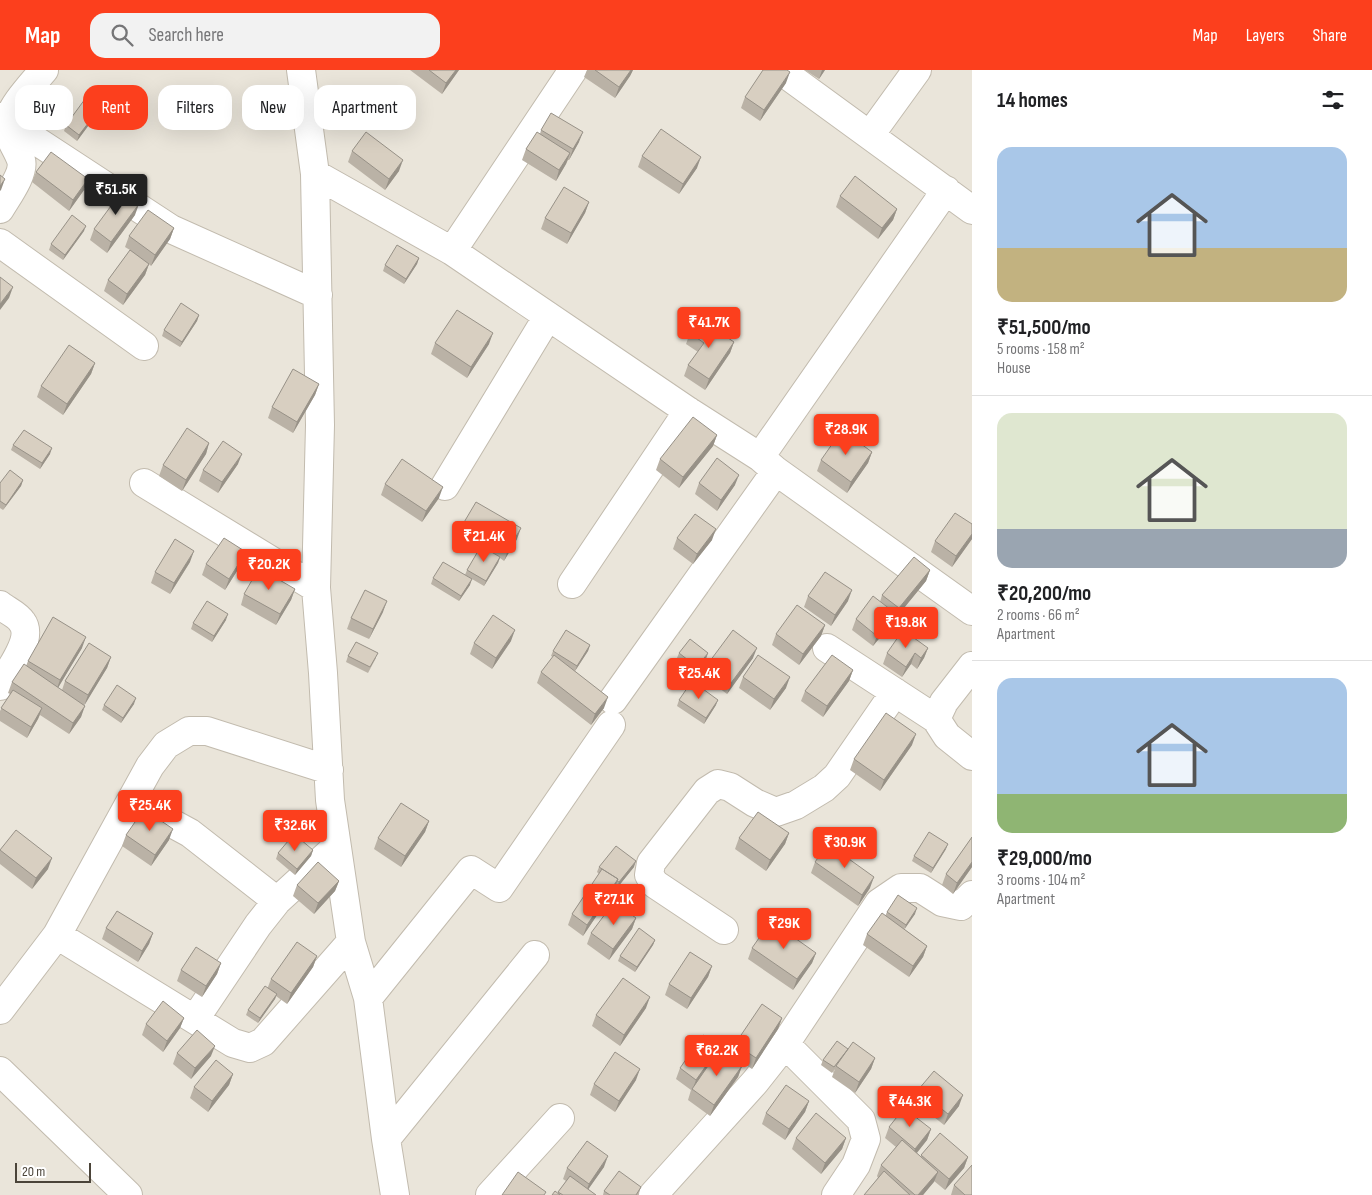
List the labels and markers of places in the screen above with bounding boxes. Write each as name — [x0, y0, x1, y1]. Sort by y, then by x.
pin: ₹51.5K — [75, 174, 157, 216]
pin: ₹41.7K — [668, 306, 750, 349]
pin: ₹28.9K — [805, 414, 887, 456]
pin: ₹21.4K — [443, 520, 525, 563]
pin: ₹20.2K — [228, 548, 310, 591]
pin: ₹19.8K — [865, 606, 947, 649]
pin: ₹25.4K — [658, 658, 740, 700]
pin: ₹25.4K — [109, 790, 191, 832]
pin: ₹32.6K — [254, 810, 336, 852]
pin: ₹30.9K — [804, 826, 886, 869]
pin: ₹27.1K — [573, 884, 655, 926]
pin: ₹29K — [754, 908, 814, 950]
pin: ₹62.2K — [676, 1034, 758, 1077]
pin: ₹44.3K — [869, 1086, 951, 1128]

